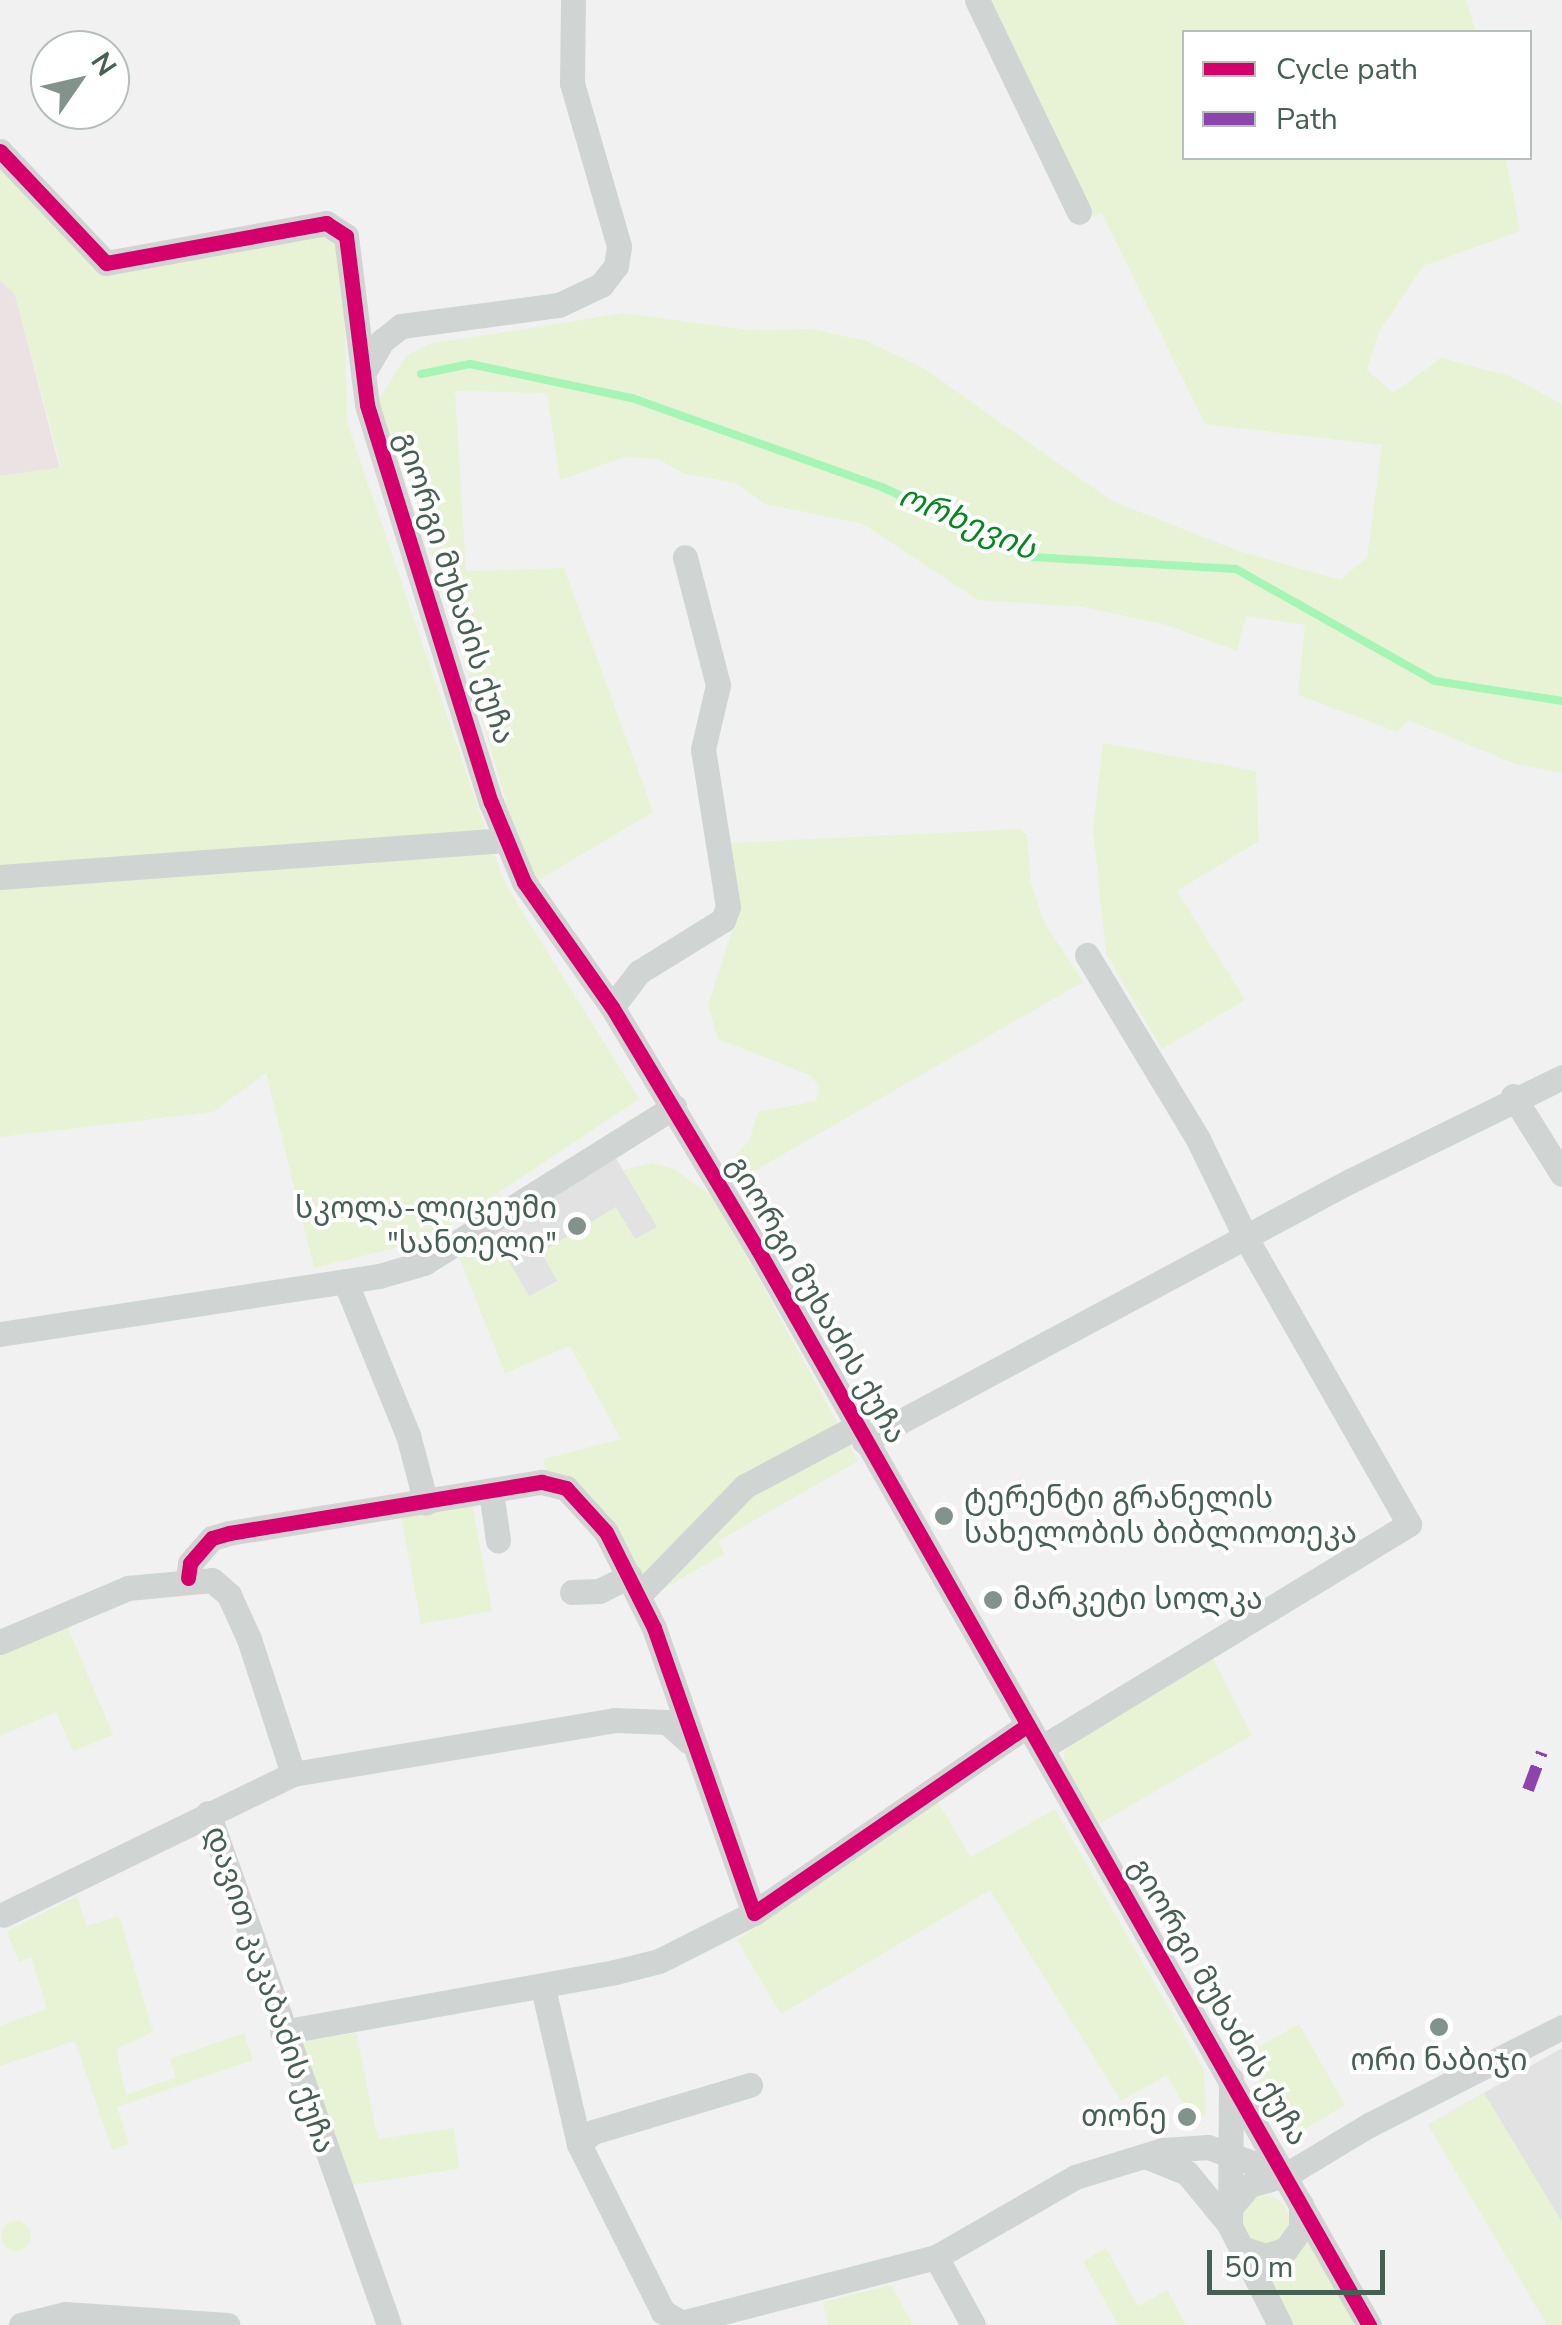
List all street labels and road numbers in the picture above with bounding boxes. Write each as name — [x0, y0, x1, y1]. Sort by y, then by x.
street label: გიორგი მუხაძის ქუჩა — [386, 427, 522, 749]
street label: გიორგი მუხაძის ქუჩა — [719, 1150, 913, 1450]
street label: დავით კაკაბაძის ქუჩა — [196, 1822, 342, 2158]
street label: გიორგი მუხაძის ქუჩა — [1121, 1852, 1315, 2152]

